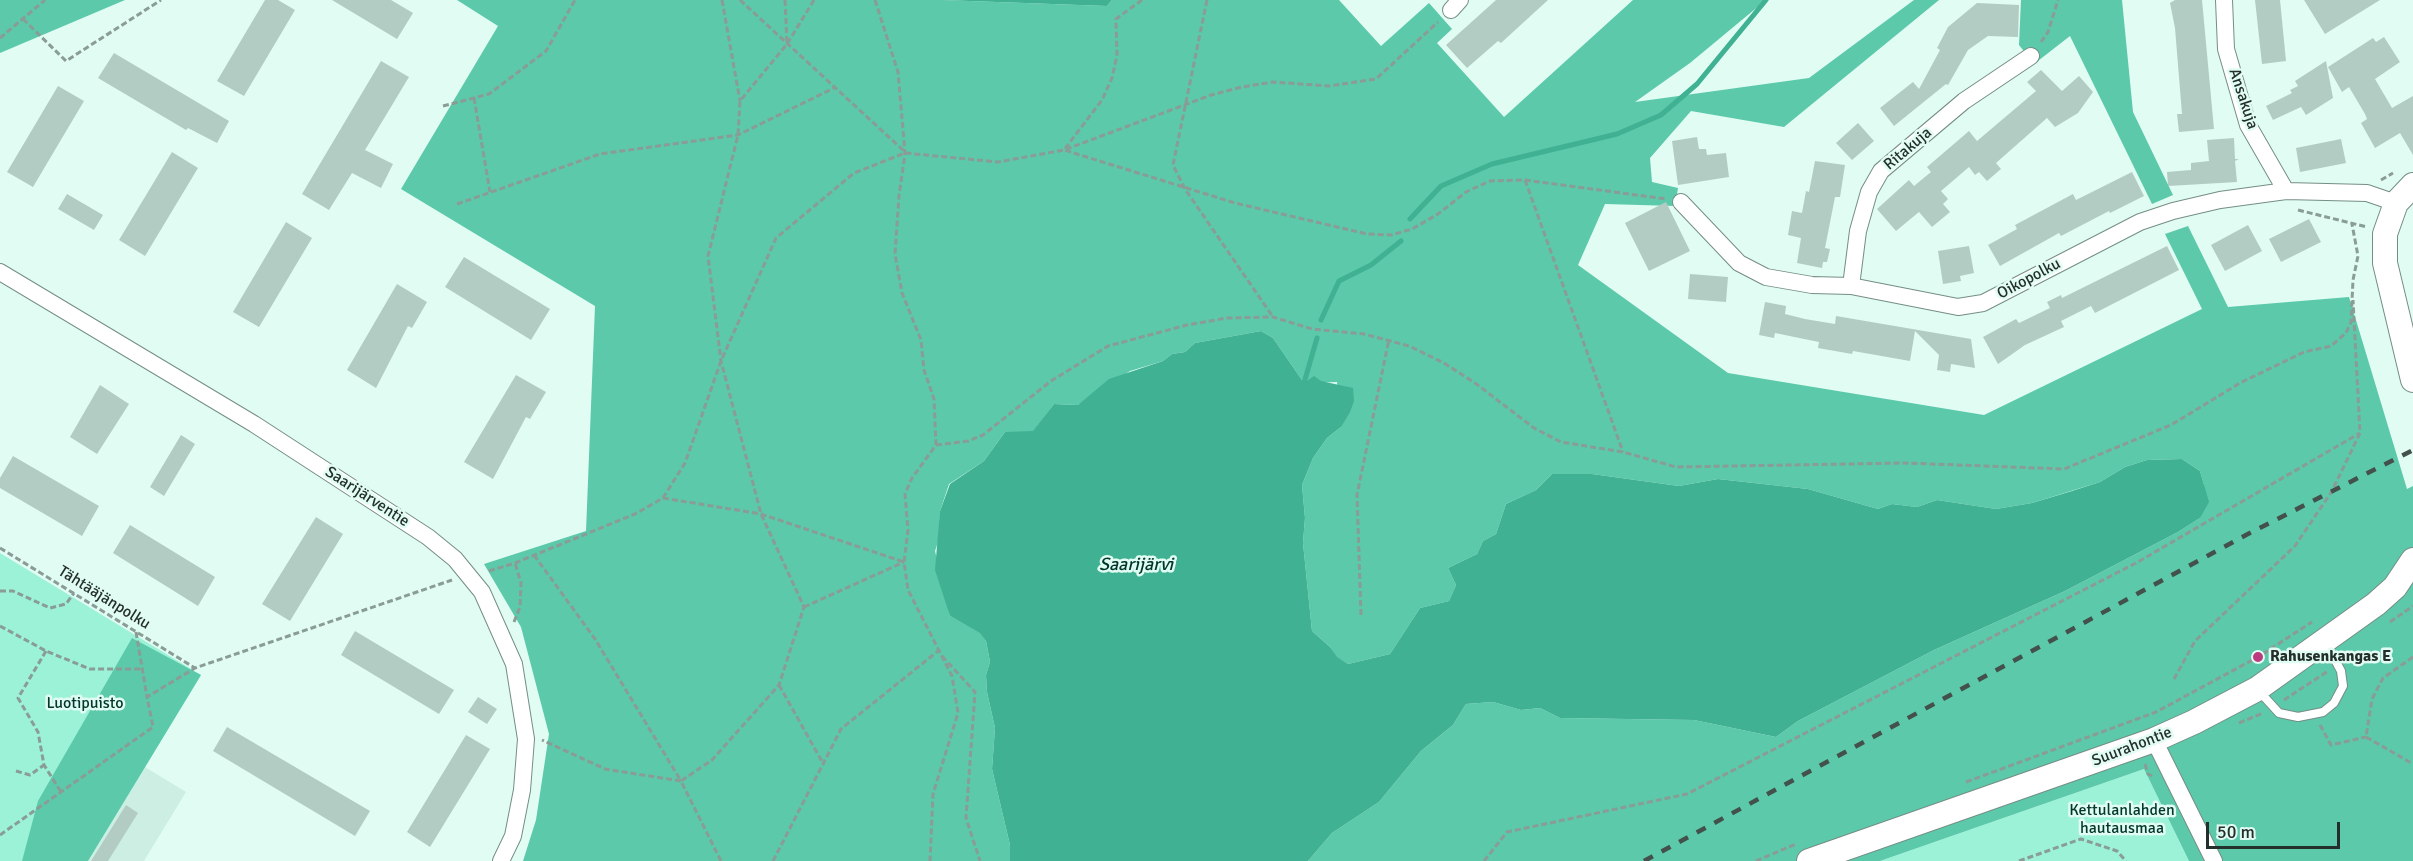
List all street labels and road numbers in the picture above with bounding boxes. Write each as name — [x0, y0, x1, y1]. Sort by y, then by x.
street label: Ansakuja — [2224, 66, 2262, 132]
street label: Ritakuja — [1880, 123, 1936, 175]
street label: Oikopolku — [1994, 254, 2064, 304]
street label: Saarijärventie — [321, 463, 413, 531]
street label: Tähtääjänpolku — [54, 562, 154, 634]
street label: Suurahontie — [2089, 723, 2175, 771]

